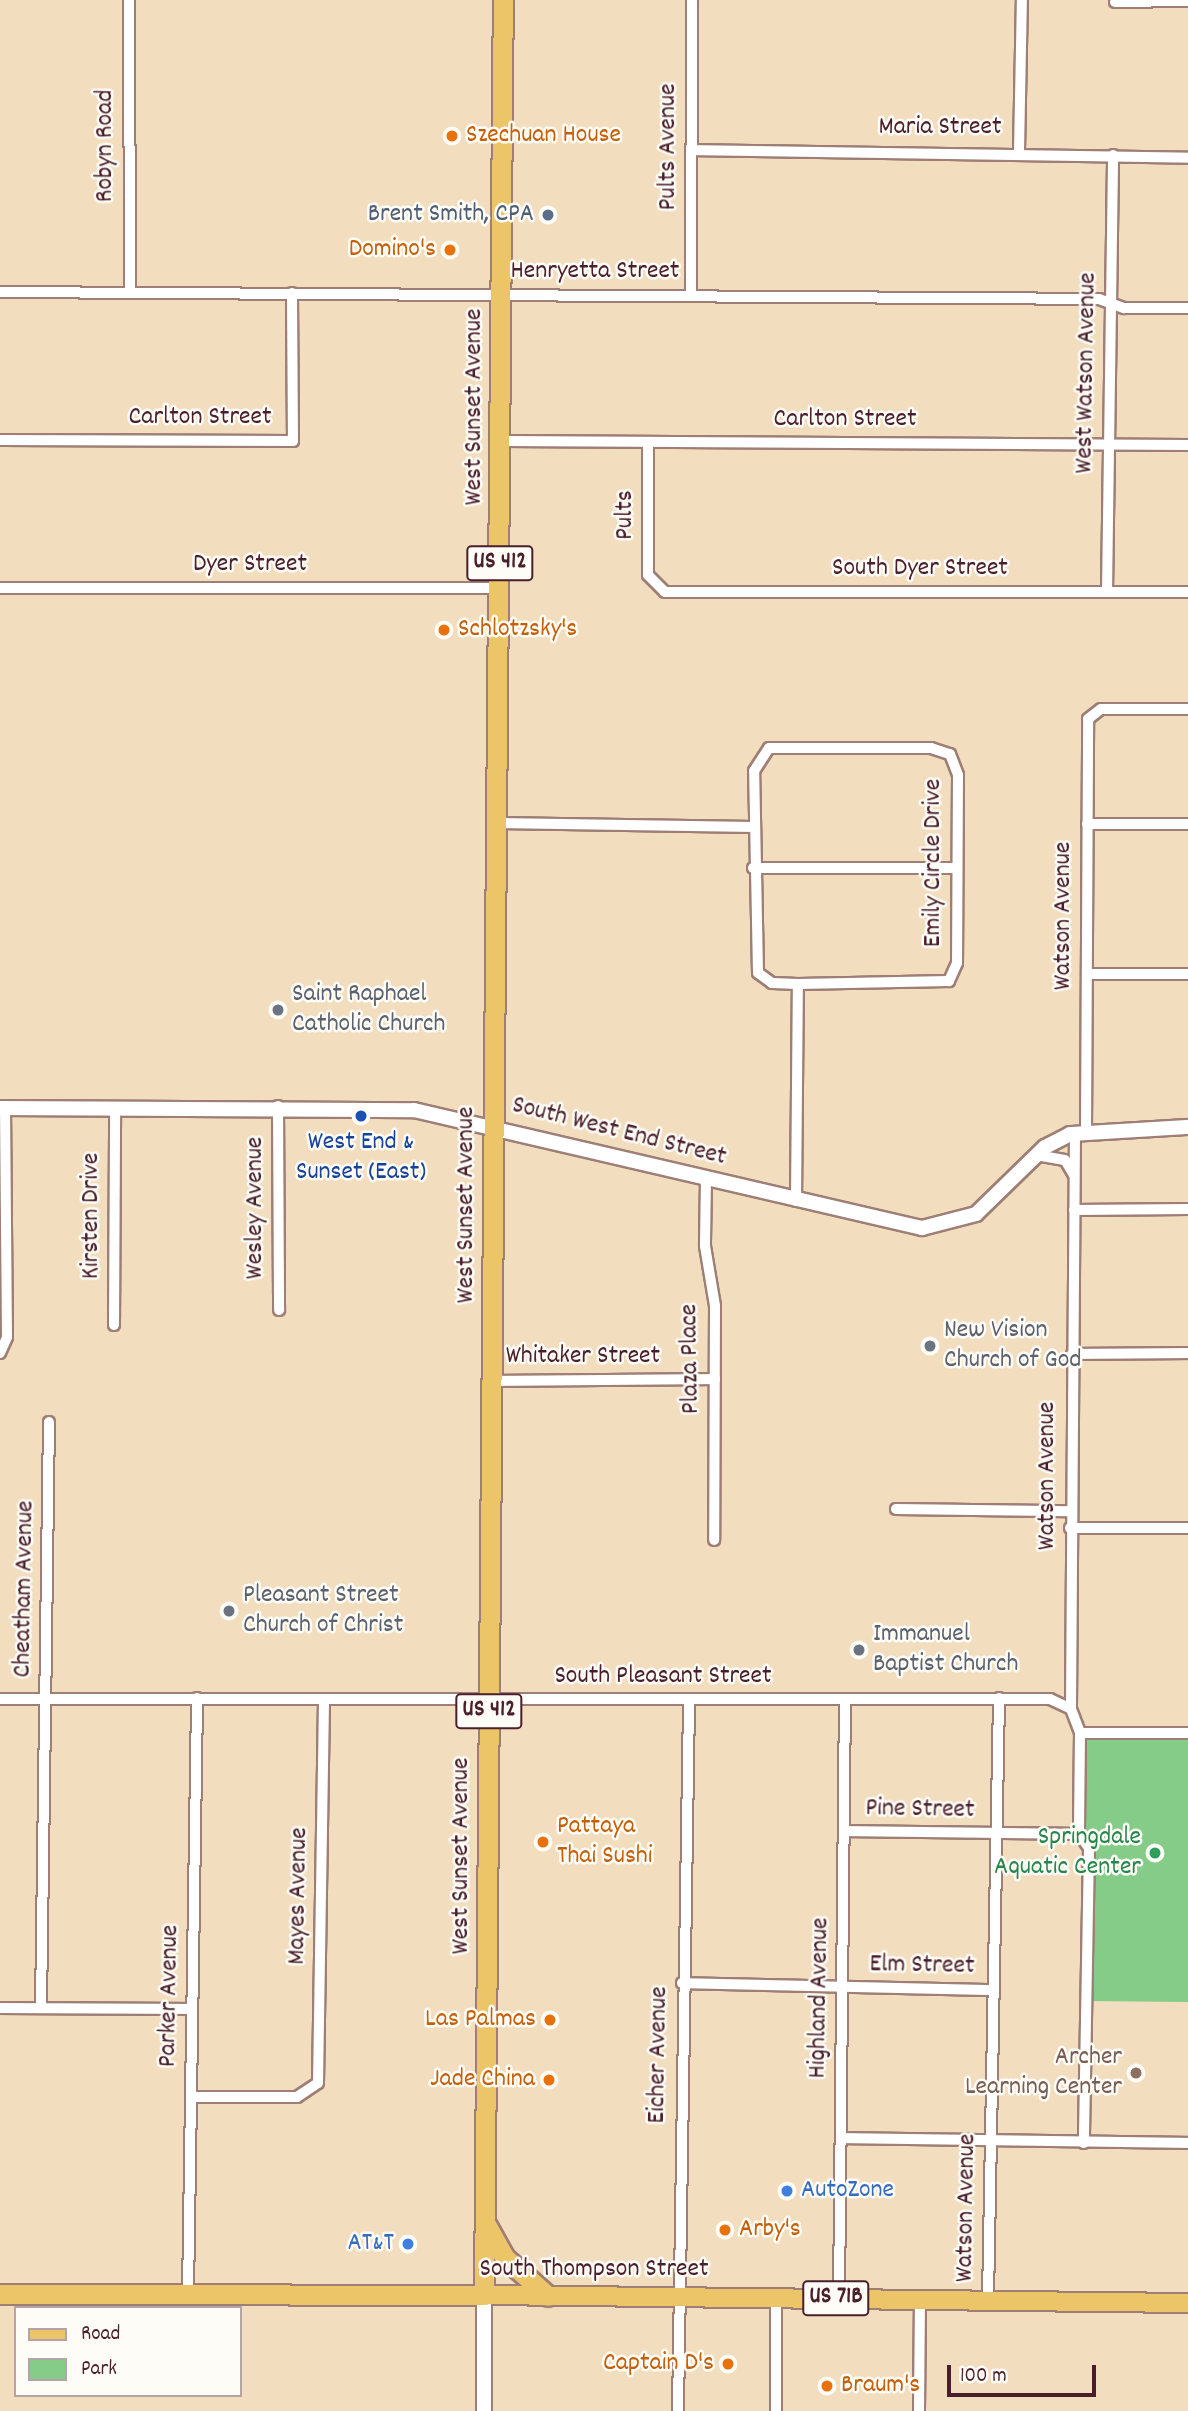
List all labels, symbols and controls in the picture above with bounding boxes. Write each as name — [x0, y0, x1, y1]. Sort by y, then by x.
street label: Pults Avenue — [653, 84, 685, 210]
street label: Robyn Road — [90, 90, 122, 202]
street label: Maria Street — [878, 112, 1002, 144]
place label: Szechuan House — [466, 120, 621, 152]
marker: Szechuan House — [444, 128, 460, 144]
place label: Brent Smith, CPA — [368, 199, 534, 231]
marker: Brent Smith, CPA — [540, 207, 556, 223]
place label: Domino's — [349, 234, 436, 266]
marker: Domino's — [442, 242, 458, 258]
street label: Henryetta Street — [511, 256, 679, 288]
street label: West Watson Avenue — [1070, 272, 1104, 474]
street label: West Sunset Avenue — [459, 309, 491, 505]
street label: Carlton Street — [128, 402, 272, 434]
street label: Carlton Street — [773, 404, 917, 436]
street label: Pults — [610, 490, 642, 540]
road number: US 412 — [465, 542, 535, 584]
street label: Dyer Street — [193, 549, 307, 581]
street label: South Dyer Street — [832, 553, 1008, 585]
place label: Schlotzsky's — [458, 614, 577, 646]
marker: Schlotzsky's — [436, 622, 452, 638]
street label: Emily Circle Drive — [918, 779, 950, 947]
street label: Watson Avenue — [1048, 842, 1080, 990]
place label: Saint Raphael Catholic Church — [292, 979, 445, 1040]
marker: Saint Raphael Catholic Church — [270, 1002, 286, 1018]
street label: South West End Street — [509, 1090, 729, 1174]
street label: West Sunset Avenue — [451, 1107, 483, 1303]
marker: West End & Sunset (East) — [353, 1108, 369, 1124]
place label: West End & Sunset (East) — [296, 1127, 426, 1188]
street label: Wesley Avenue — [240, 1137, 272, 1279]
street label: Kirsten Drive — [76, 1153, 108, 1279]
street label: Plaza Place — [674, 1304, 708, 1414]
place label: New Vision Church of God — [944, 1315, 1081, 1376]
marker: New Vision Church of God — [922, 1338, 938, 1354]
street label: Whitaker Street — [506, 1341, 660, 1373]
street label: Watson Avenue — [1032, 1402, 1064, 1550]
street label: Cheatham Avenue — [8, 1500, 42, 1678]
place label: Pleasant Street Church of Christ — [243, 1580, 403, 1642]
marker: Pleasant Street Church of Christ — [221, 1603, 237, 1619]
place label: Immanuel Baptist Church — [873, 1619, 1018, 1680]
marker: Immanuel Baptist Church — [851, 1642, 867, 1658]
street label: South Pleasant Street — [554, 1661, 772, 1693]
road number: US 412 — [454, 1690, 524, 1731]
street label: West Sunset Avenue — [446, 1758, 478, 1954]
street label: Pine Street — [865, 1793, 975, 1827]
place label: Pattaya Thai Sushi — [557, 1811, 652, 1872]
place label: Springdale Aquatic Center — [994, 1822, 1141, 1884]
street label: Mayes Avenue — [282, 1827, 316, 1965]
marker: Pattaya Thai Sushi — [535, 1834, 551, 1850]
marker: Springdale Aquatic Center — [1147, 1845, 1163, 1861]
street label: Highland Avenue — [803, 1917, 837, 2079]
street label: Parker Avenue — [153, 1924, 187, 2068]
street label: Elm Street — [869, 1949, 975, 1983]
street label: Eicher Avenue — [642, 1986, 676, 2124]
place label: Las Palmas — [425, 2004, 536, 2036]
marker: Las Palmas — [542, 2012, 558, 2028]
place label: Archer Learning Center — [965, 2042, 1122, 2104]
place label: Jade China — [430, 2064, 535, 2096]
marker: Archer Learning Center — [1128, 2065, 1144, 2081]
marker: Jade China — [541, 2072, 557, 2088]
street label: Watson Avenue — [950, 2134, 984, 2282]
place label: AutoZone — [801, 2175, 894, 2207]
marker: AutoZone — [779, 2183, 795, 2199]
place label: Arby's — [739, 2214, 801, 2246]
marker: Arby's — [717, 2222, 733, 2238]
place label: AT&T — [348, 2228, 394, 2260]
marker: AT&T — [400, 2236, 416, 2252]
street label: South Thompson Street — [479, 2254, 709, 2286]
road number: US 71B — [801, 2278, 871, 2318]
legend — [14, 2306, 242, 2397]
text: Road — [81, 2320, 120, 2350]
place label: Captain D's — [603, 2348, 714, 2380]
scale bar — [950, 2352, 1099, 2396]
text: Park — [81, 2355, 117, 2385]
marker: Captain D's — [720, 2356, 736, 2372]
text: 100 m — [960, 2362, 1007, 2392]
place label: Braum's — [841, 2370, 920, 2402]
marker: Braum's — [819, 2378, 835, 2394]

